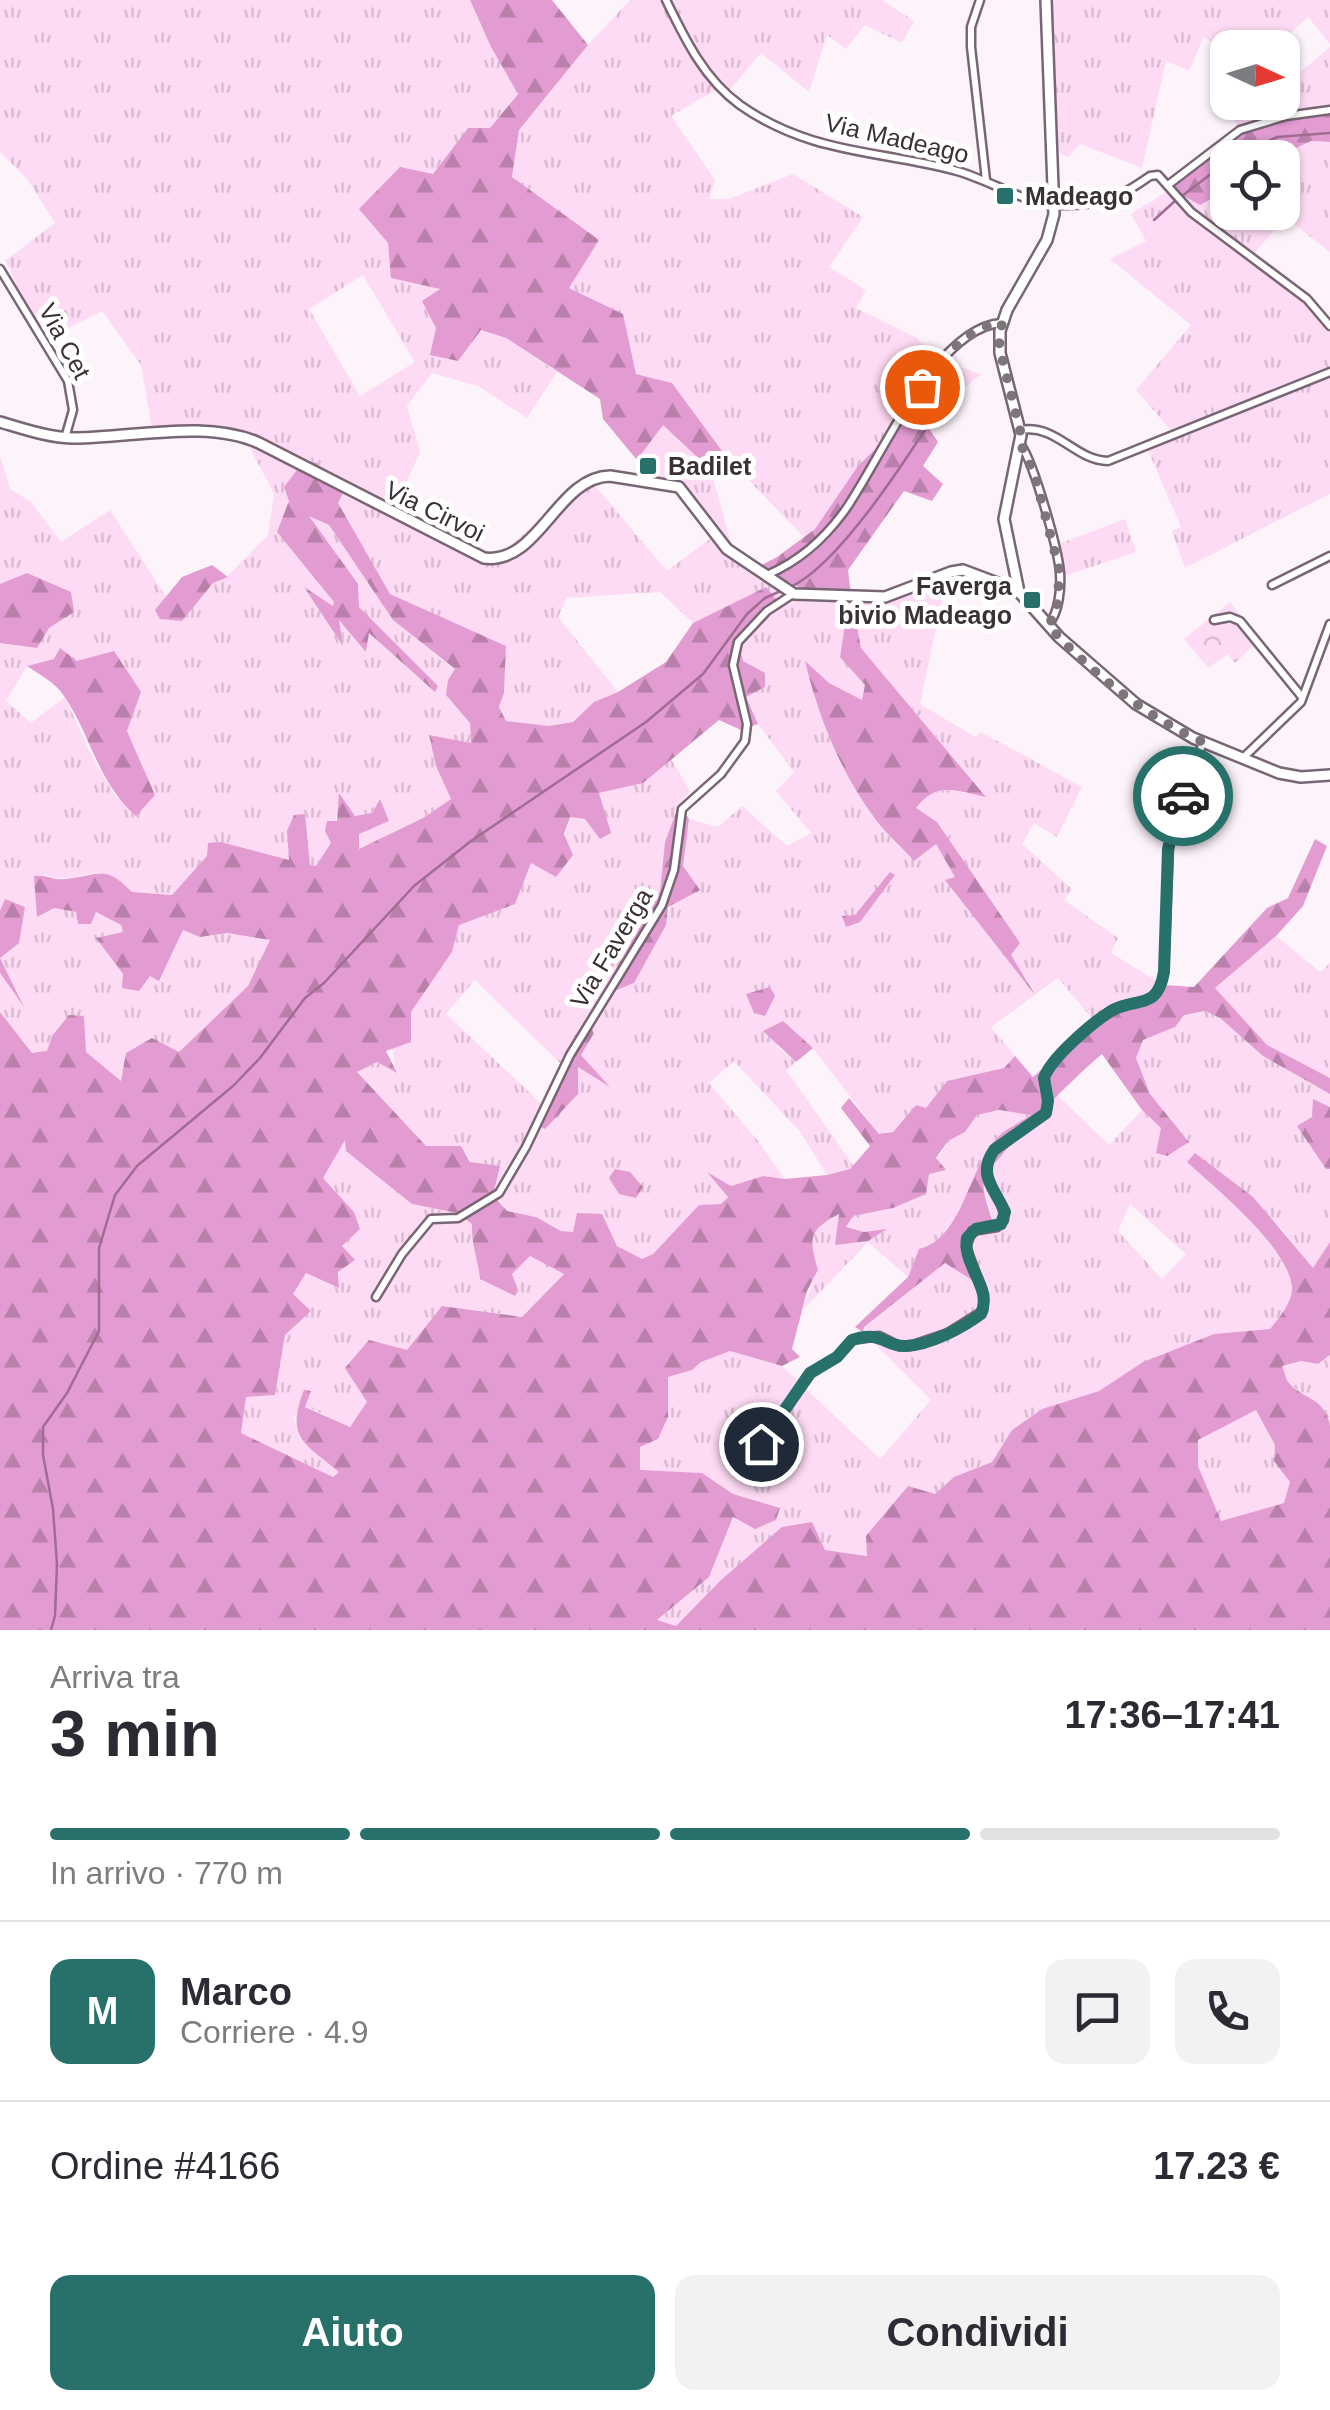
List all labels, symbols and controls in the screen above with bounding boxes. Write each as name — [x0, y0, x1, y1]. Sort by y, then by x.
north arrow — [1210, 30, 1300, 120]
map controls — [1210, 30, 1300, 230]
street label: Via Madeago — [822, 108, 972, 168]
button: locate — [1210, 140, 1300, 230]
place label: Madeago — [1025, 182, 1133, 210]
marker: Madeago — [994, 185, 1016, 207]
street label: Via Cet — [34, 298, 97, 384]
pin — [880, 345, 965, 430]
icon: bag — [895, 360, 950, 415]
place label: Badilet — [668, 452, 752, 480]
marker: Badilet — [637, 455, 659, 477]
street label: Via Cirvoi — [381, 475, 489, 547]
place label: Faverga bivio Madeago — [838, 572, 1013, 629]
marker: Faverga bivio Madeago — [1021, 589, 1043, 611]
courier — [1133, 746, 1233, 846]
icon: car — [1156, 769, 1211, 824]
street label: Via Faverga — [564, 883, 658, 1013]
pin — [719, 1402, 804, 1487]
icon: home — [734, 1417, 789, 1472]
text: Arriva tra — [50, 1659, 180, 1695]
text: 17:36–17:41 — [1064, 1694, 1280, 1736]
text: 3 min — [50, 1697, 220, 1770]
text: In arrivo · 770 m — [50, 1855, 283, 1891]
button: chat — [1045, 1959, 1150, 2064]
button: phone — [1175, 1959, 1280, 2064]
text: Marco — [180, 1971, 292, 2013]
text: M — [87, 1990, 118, 2032]
text: Corriere · 4.9 — [180, 2014, 369, 2050]
text: Ordine #4166 — [50, 2145, 280, 2187]
text: 17.23 € — [1153, 2145, 1280, 2187]
button: Aiuto — [50, 2275, 655, 2390]
button: Condividi — [675, 2275, 1280, 2390]

